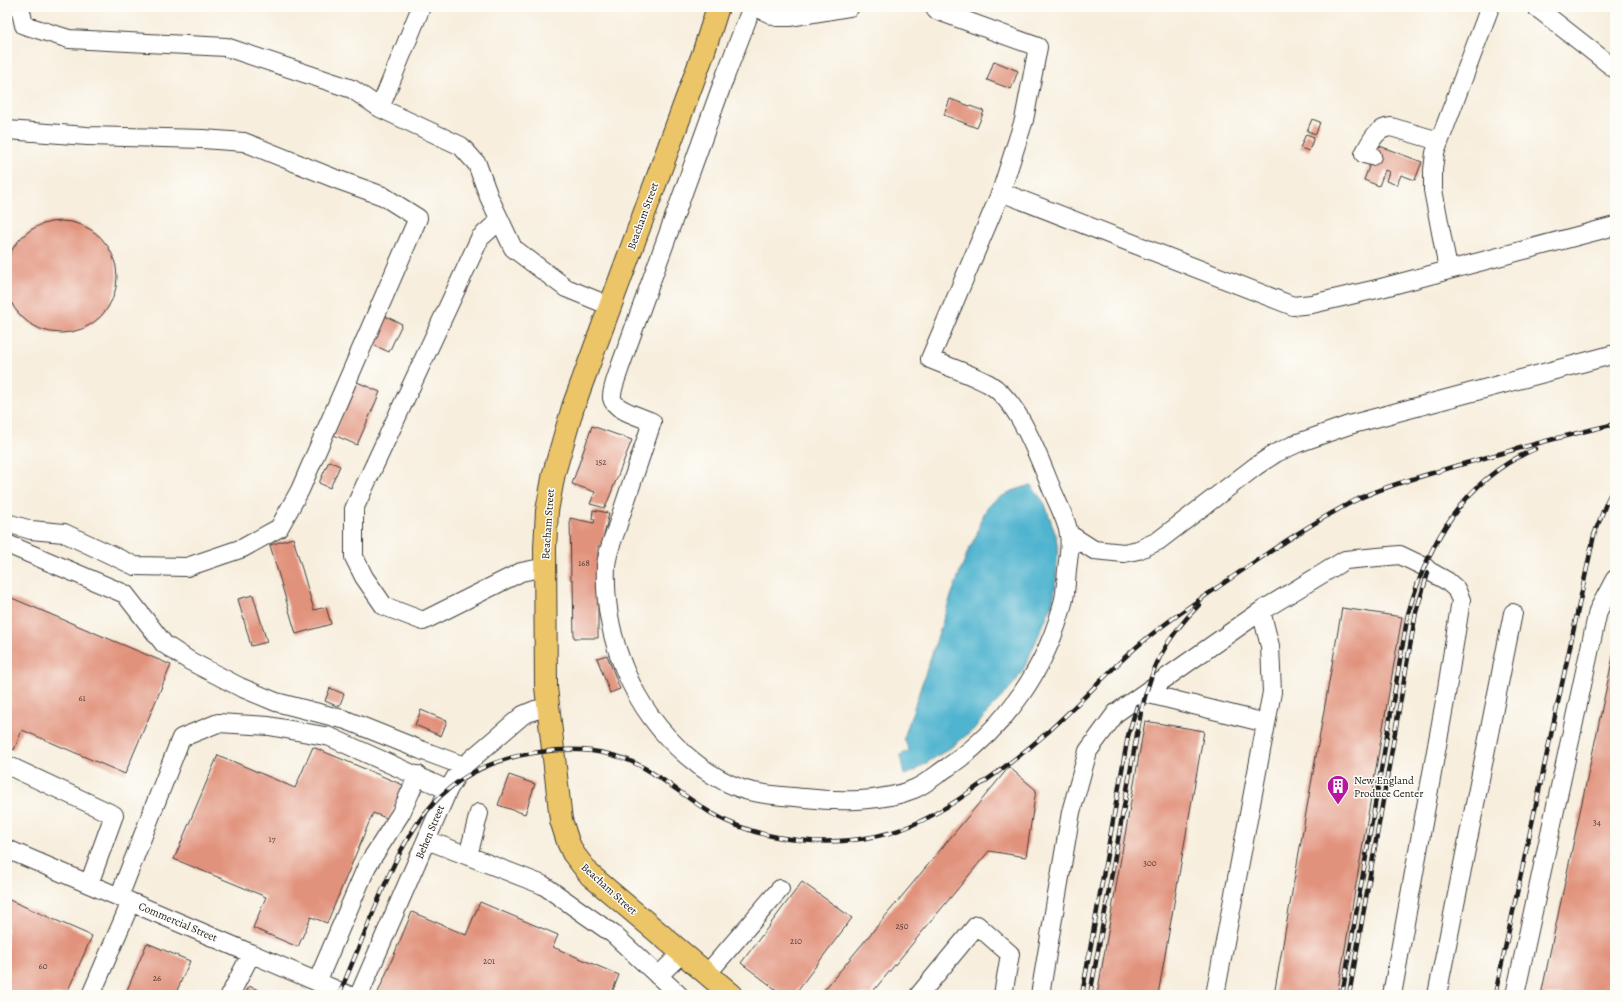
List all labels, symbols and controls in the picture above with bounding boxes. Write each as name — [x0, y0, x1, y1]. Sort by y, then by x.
street label: Beacham Street — [624, 180, 662, 252]
house number: 152 — [595, 456, 607, 468]
street label: Beacham Street — [538, 488, 558, 560]
house number: 168 — [578, 557, 590, 569]
house number: 61 — [78, 692, 86, 704]
building icon: New England Produce Center — [1325, 773, 1351, 806]
place label: New England Produce Center — [1354, 773, 1423, 801]
street label: Behen Street — [412, 802, 448, 861]
house number: 34 — [1593, 816, 1601, 828]
house number: 17 — [269, 833, 276, 845]
house number: 300 — [1143, 857, 1157, 869]
street label: Beacham Street — [578, 860, 641, 918]
street label: Commercial Street — [136, 899, 220, 946]
house number: 250 — [896, 920, 909, 932]
house number: 210 — [790, 935, 802, 947]
house number: 201 — [483, 955, 495, 967]
house number: 60 — [39, 960, 48, 972]
house number: 26 — [153, 972, 161, 984]

